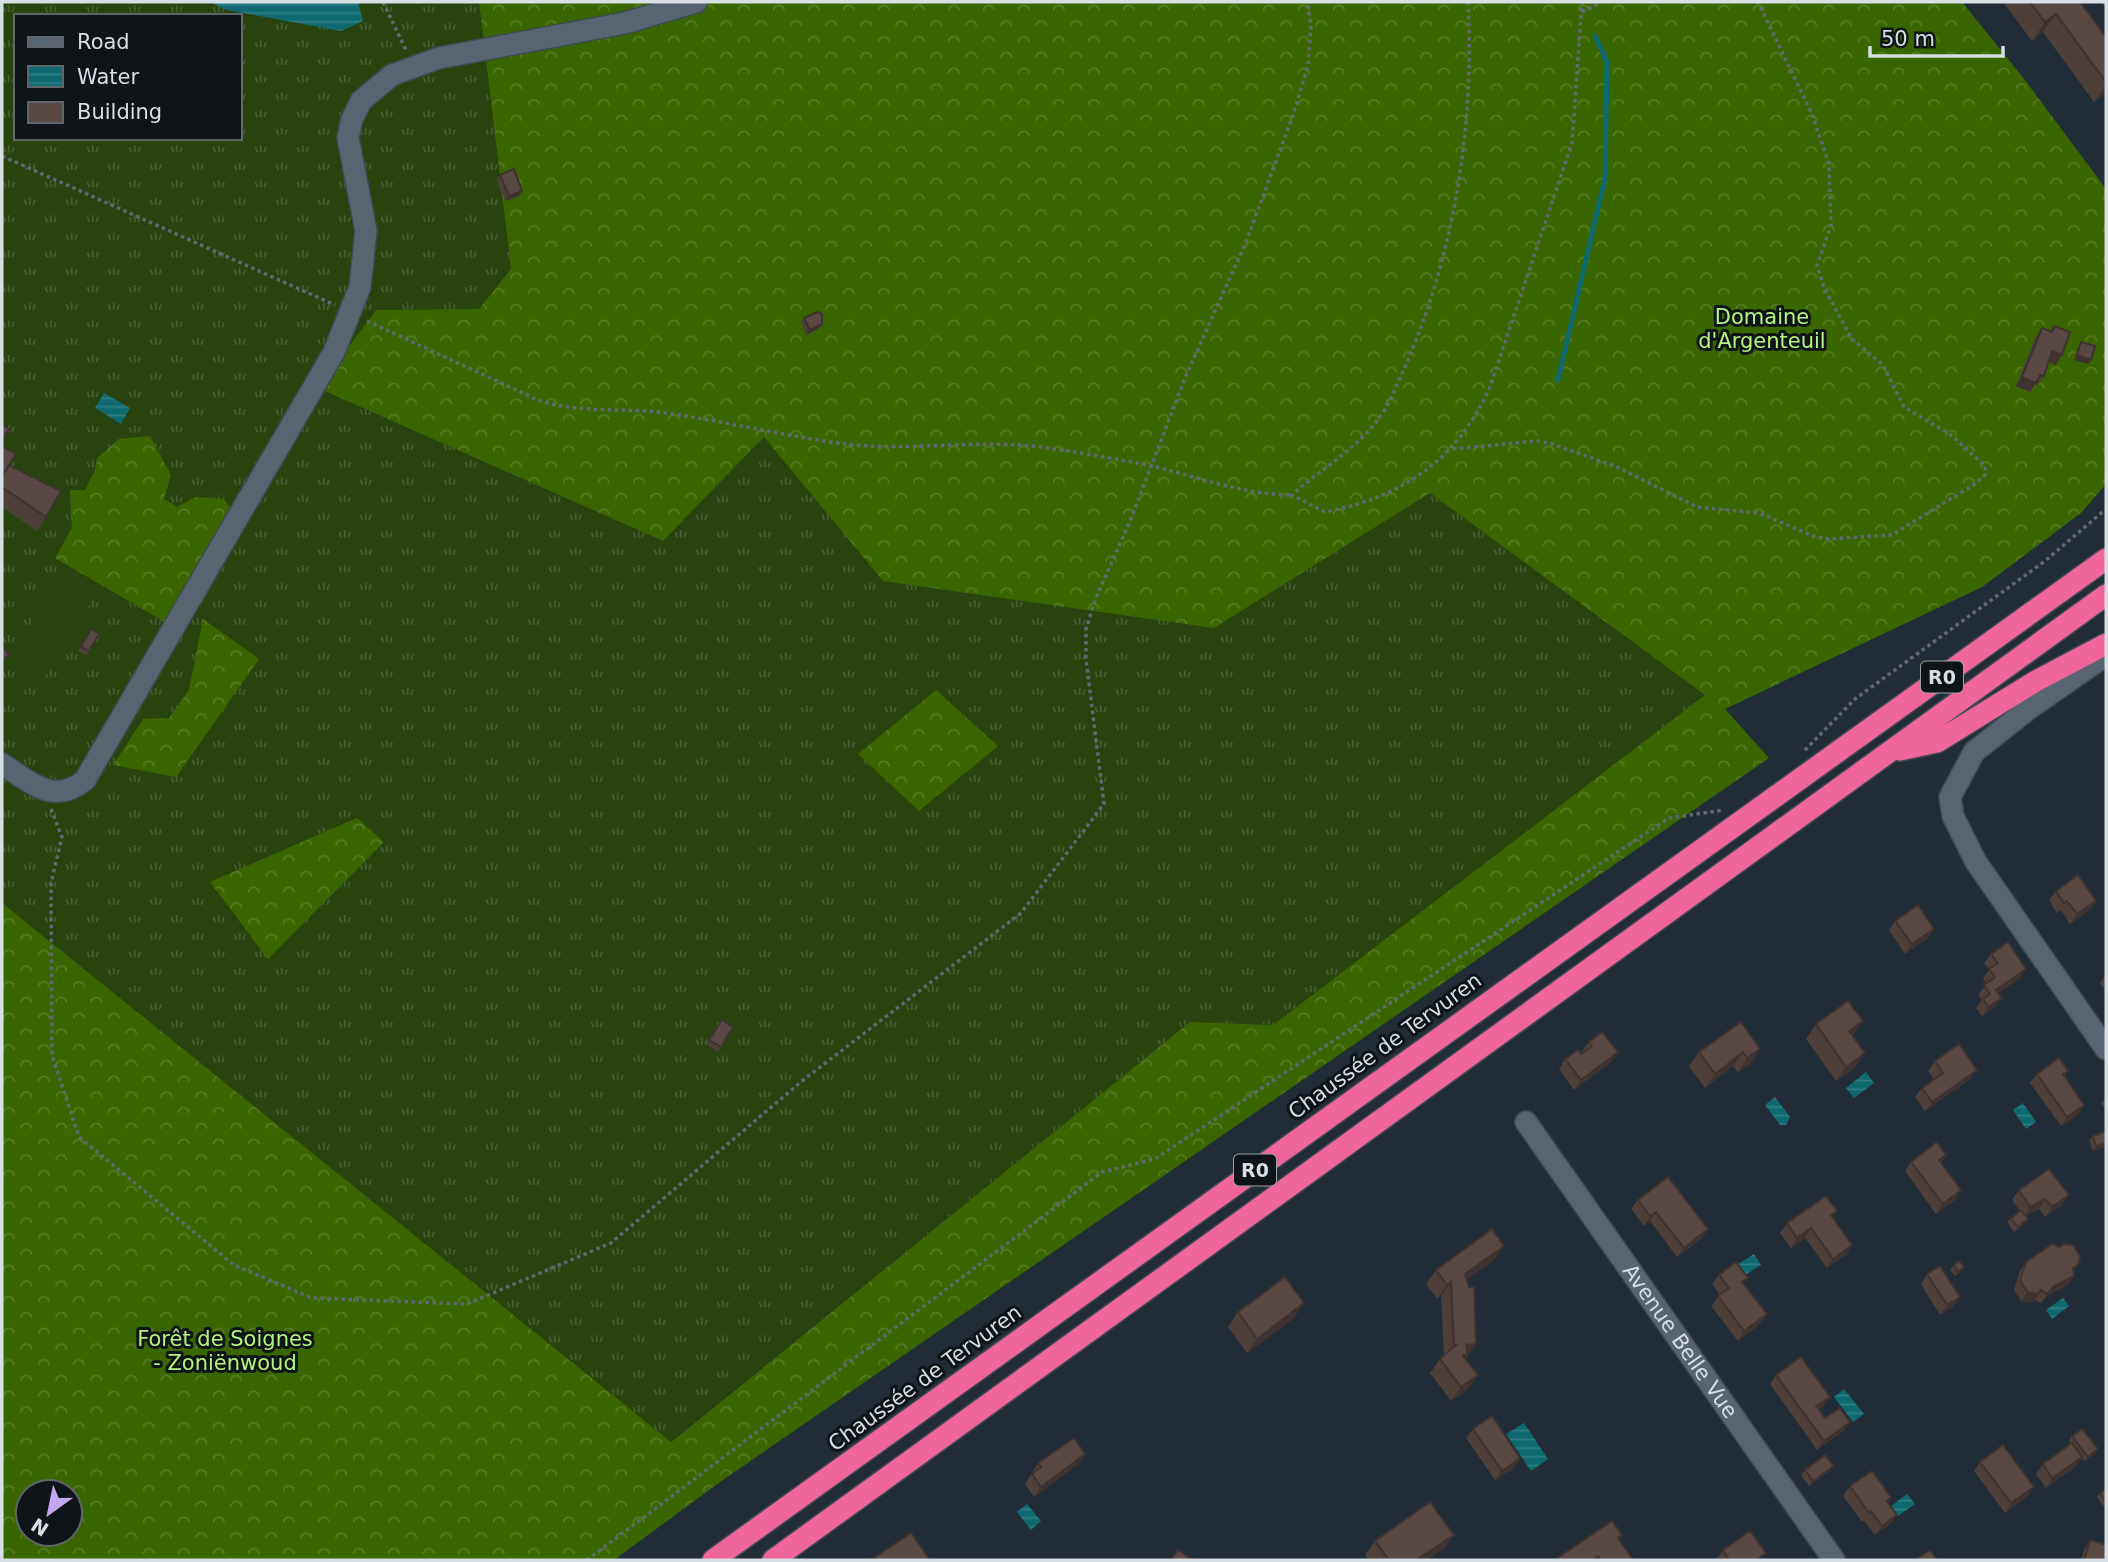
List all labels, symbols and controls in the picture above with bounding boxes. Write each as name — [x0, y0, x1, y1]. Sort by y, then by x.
legend — [14, 14, 242, 140]
scale bar — [1870, 14, 2003, 58]
text: 50 m — [1881, 27, 1935, 51]
text: Road — [77, 30, 130, 54]
text: Water — [77, 65, 139, 89]
text: Building — [77, 100, 162, 124]
park label: Domaine d'Argenteuil — [1698, 305, 1826, 353]
road number: R0 — [1921, 662, 1963, 692]
street label: Chaussée de Tervuren — [1284, 968, 1486, 1124]
road number: R0 — [1234, 1154, 1276, 1186]
street label: Avenue Belle Vue — [1618, 1260, 1742, 1423]
street label: Chaussée de Tervuren — [824, 1300, 1026, 1456]
park label: Forêt de Soignes - Zoniënwoud — [137, 1327, 313, 1375]
north arrow — [14, 1478, 84, 1548]
text: N — [27, 1514, 52, 1541]

